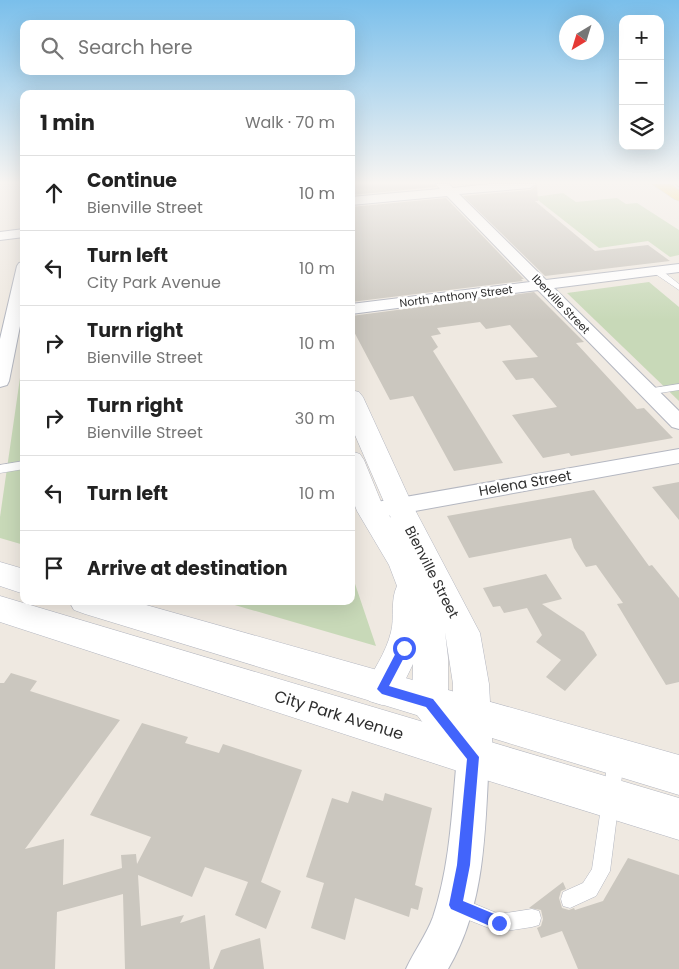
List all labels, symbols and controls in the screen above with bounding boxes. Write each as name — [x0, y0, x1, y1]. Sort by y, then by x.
north arrow — [559, 15, 604, 60]
map controls — [619, 15, 664, 150]
button: + — [619, 15, 664, 60]
search box — [20, 20, 355, 75]
icon: search — [38, 34, 66, 62]
text: Search here — [78, 34, 192, 61]
button: − — [619, 60, 664, 105]
button: layers — [619, 105, 664, 150]
text: 1 min — [40, 108, 95, 137]
text: Walk · 70 m — [245, 111, 335, 134]
text: Continue — [87, 167, 177, 194]
icon: ahead — [40, 179, 68, 207]
text: 10 m — [299, 182, 335, 205]
text: Bienville Street — [87, 196, 203, 219]
text: Turn left — [87, 242, 168, 269]
icon: left — [40, 254, 68, 282]
text: 10 m — [299, 257, 335, 280]
text: City Park Avenue — [87, 271, 221, 294]
street label: Iberville Street — [528, 271, 594, 337]
street label: North Anthony Street — [399, 281, 513, 311]
text: Turn right — [87, 317, 183, 344]
icon: right — [40, 329, 68, 357]
text: 10 m — [299, 332, 335, 355]
text: Bienville Street — [87, 346, 203, 369]
text: Turn right — [87, 392, 183, 419]
icon: right — [40, 404, 68, 432]
text: 30 m — [295, 407, 335, 430]
text: Bienville Street — [87, 421, 203, 444]
street label: Helena Street — [477, 465, 573, 501]
icon: left — [40, 479, 68, 507]
text: Turn left — [87, 480, 168, 507]
text: 10 m — [299, 482, 335, 505]
street label: Bienville Street — [400, 522, 464, 622]
icon: arrive — [40, 554, 68, 582]
text: Arrive at destination — [87, 555, 288, 582]
route start — [393, 637, 416, 660]
street label: City Park Avenue — [272, 684, 407, 746]
route end — [488, 912, 511, 935]

